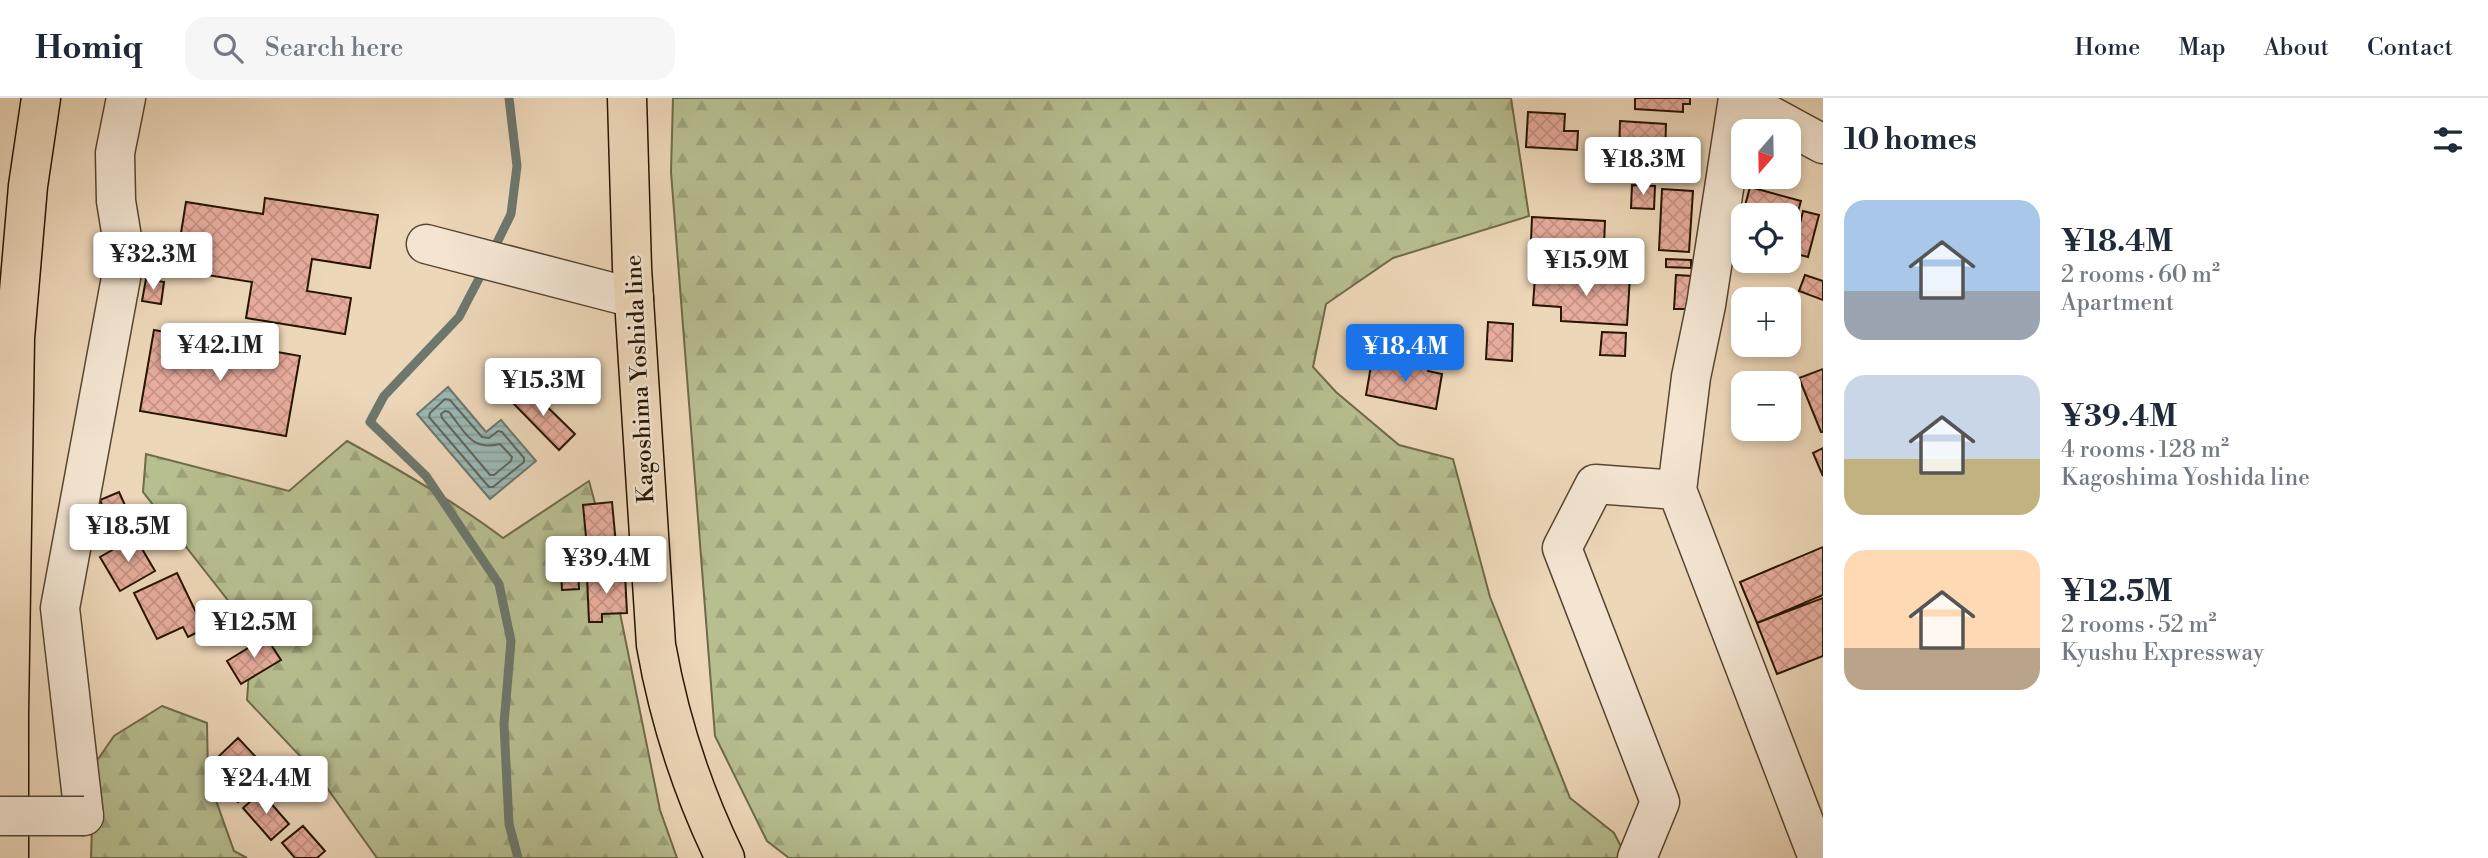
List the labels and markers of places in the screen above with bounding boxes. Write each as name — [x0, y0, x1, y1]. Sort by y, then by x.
pin: ¥18.3M — [1586, 138, 1700, 197]
pin: ¥32.3M — [96, 232, 210, 292]
pin: ¥15.9M — [1529, 238, 1643, 298]
pin: ¥42.1M — [163, 324, 277, 383]
pin: ¥18.4M — [1348, 324, 1462, 384]
pin: ¥15.3M — [486, 358, 600, 418]
pin: ¥18.5M — [71, 504, 185, 564]
pin: ¥39.4M — [549, 536, 663, 596]
pin: ¥12.5M — [197, 601, 311, 660]
pin: ¥24.4M — [209, 756, 323, 816]

